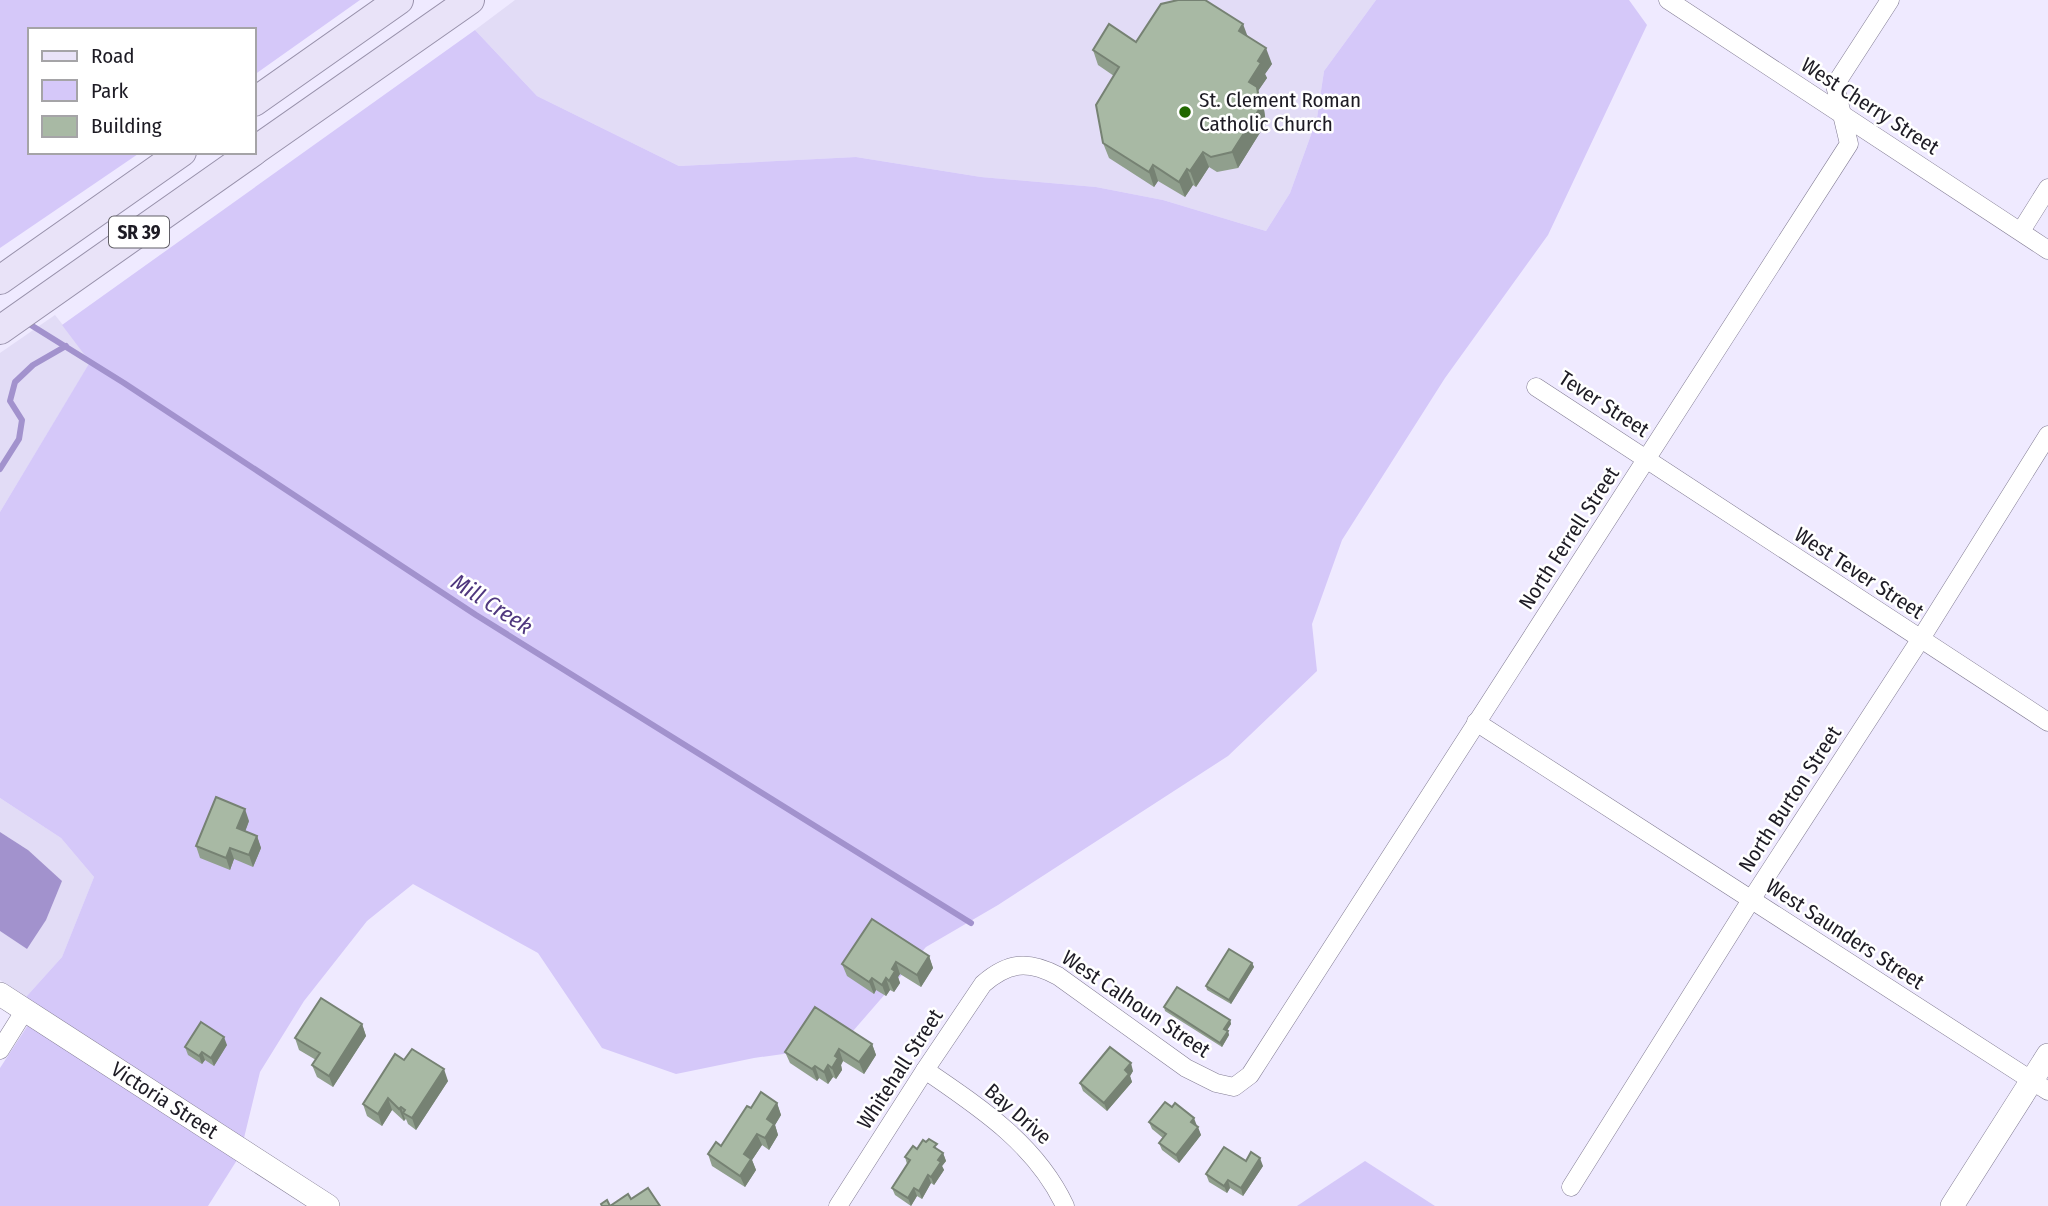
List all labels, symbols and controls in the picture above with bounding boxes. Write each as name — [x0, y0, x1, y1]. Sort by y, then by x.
legend — [28, 28, 256, 154]
text: Road — [91, 43, 135, 69]
street label: West Cherry Street — [1796, 52, 1944, 160]
text: Park — [91, 78, 129, 104]
place label: St. Clement Roman Catholic Church — [1199, 87, 1361, 137]
marker: St. Clement Roman Catholic Church — [1177, 104, 1193, 120]
text: Building — [91, 113, 162, 139]
road number: SR 39 — [109, 216, 169, 248]
street label: Tever Street — [1554, 365, 1654, 443]
street label: North Ferrell Street — [1513, 462, 1625, 614]
street label: West Tever Street — [1789, 522, 1929, 625]
water label: Mill Creek — [446, 567, 538, 641]
street label: North Burton Street — [1733, 721, 1847, 877]
street label: West Saunders Street — [1761, 873, 1929, 995]
street label: West Calhoun Street — [1057, 945, 1215, 1063]
street label: Whitehall Street — [852, 1004, 949, 1134]
street label: Victoria Street — [106, 1056, 223, 1145]
street label: Bay Drive — [979, 1078, 1057, 1150]

